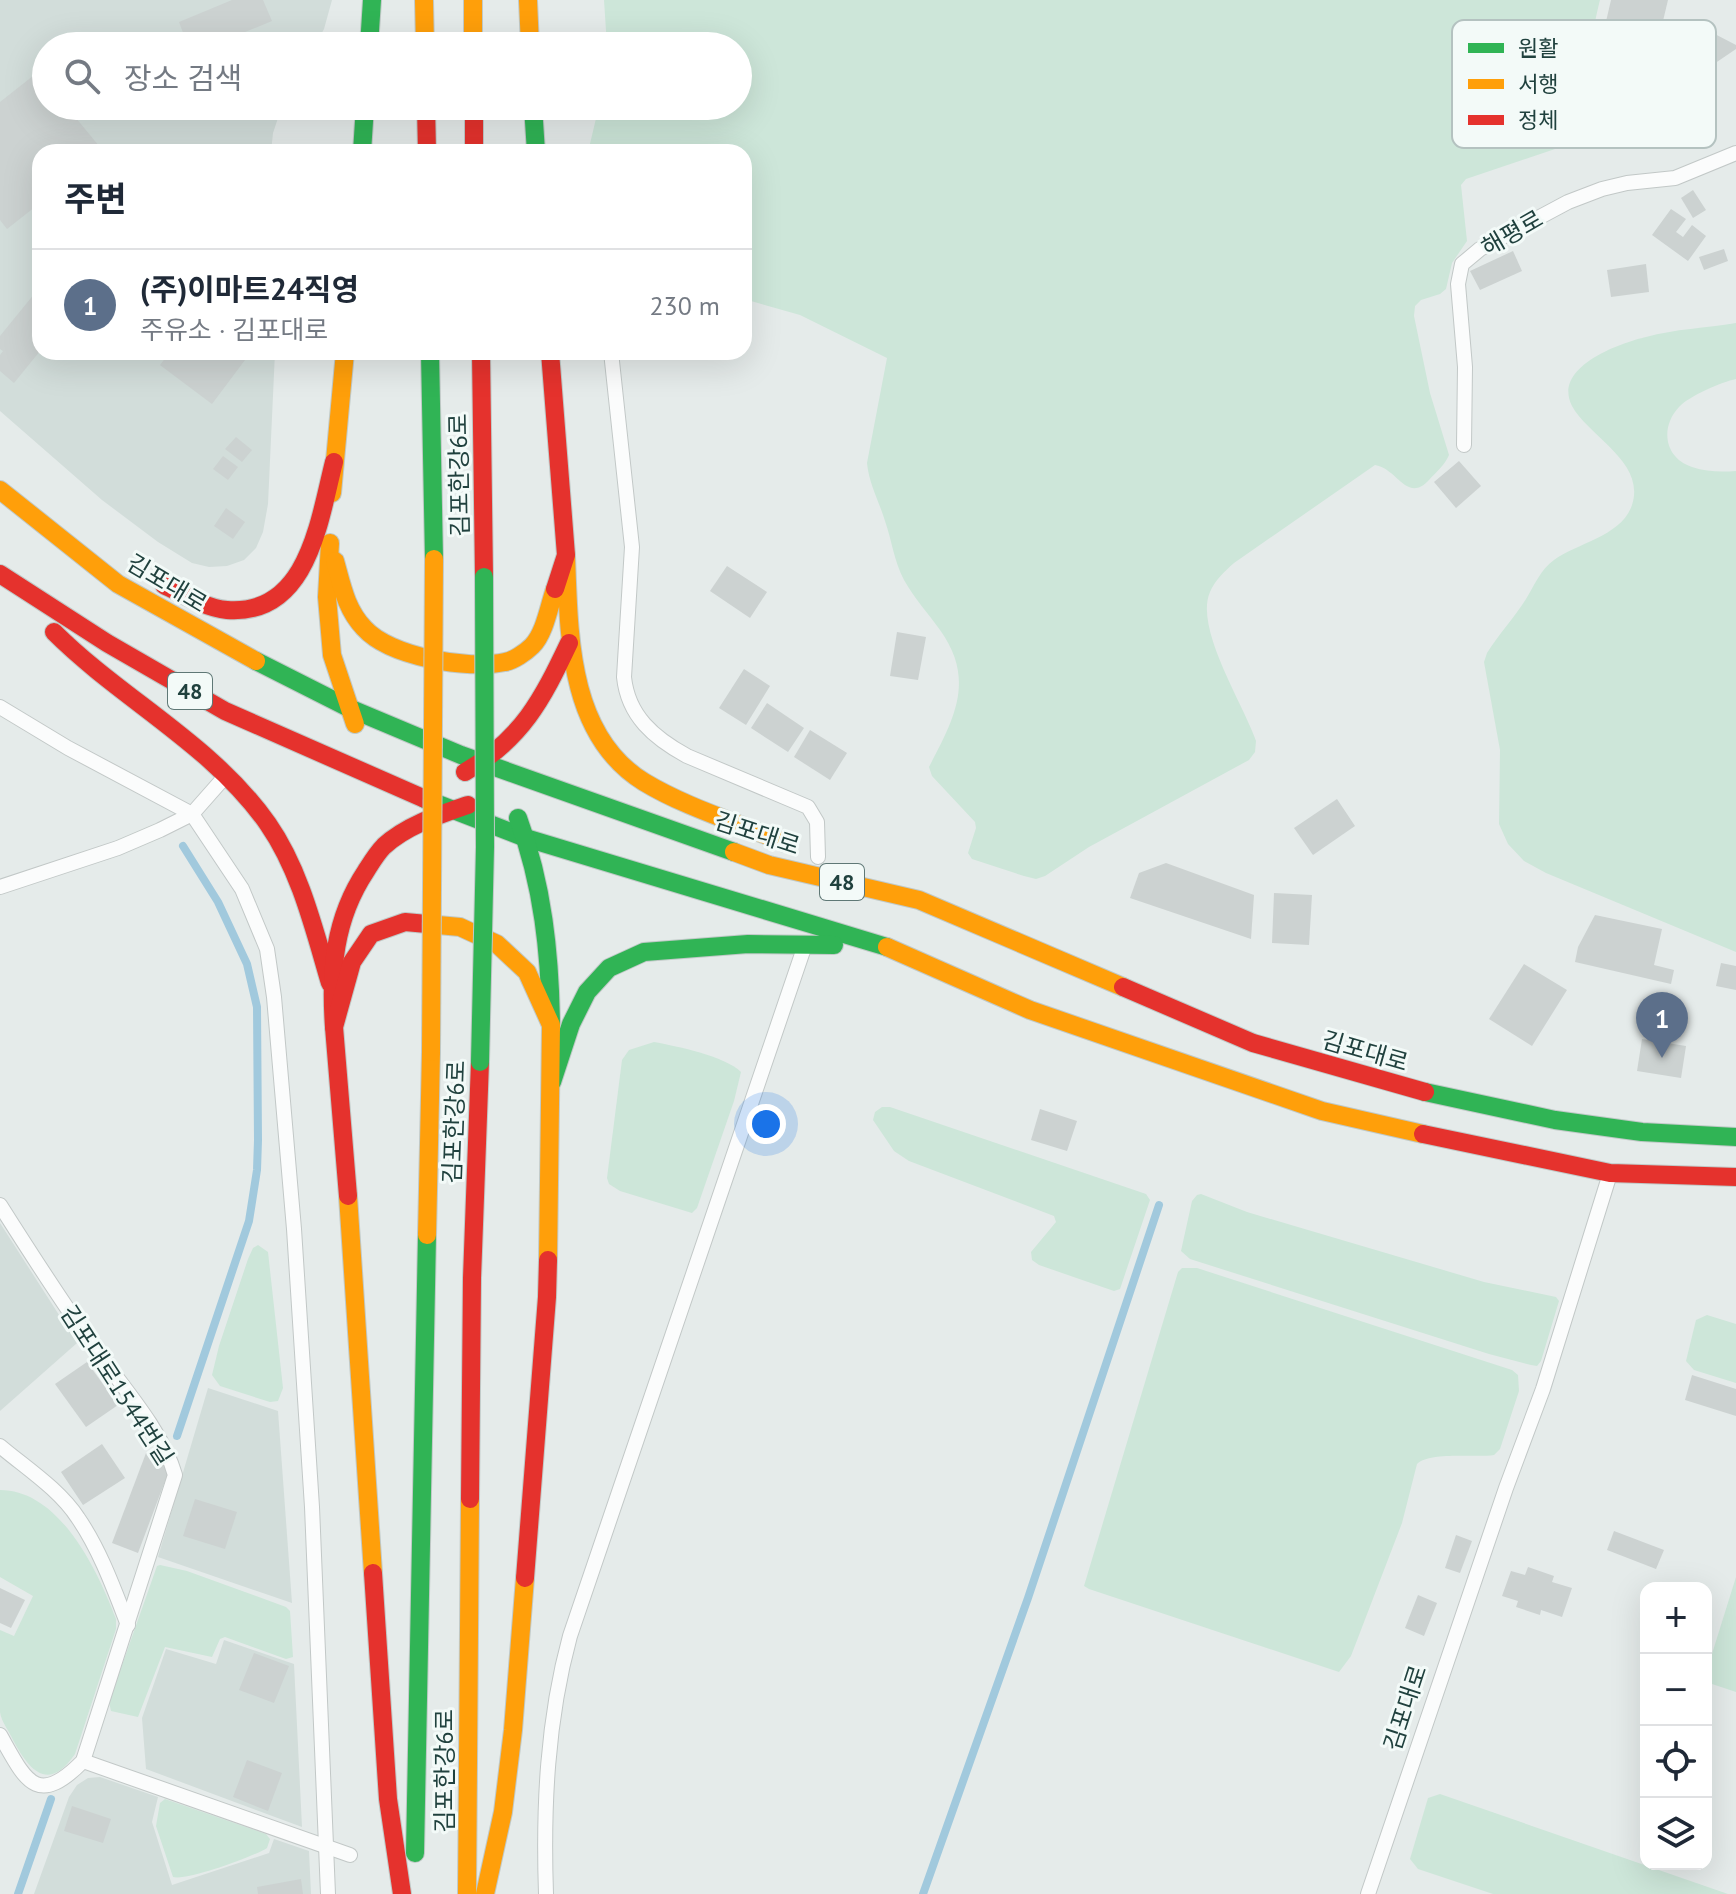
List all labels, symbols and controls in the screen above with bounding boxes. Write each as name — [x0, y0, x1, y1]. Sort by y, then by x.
legend — [1452, 20, 1716, 148]
search box — [32, 32, 752, 120]
text: 원활 — [1518, 34, 1558, 62]
icon: search — [60, 54, 104, 98]
text: 장소 검색 — [124, 58, 242, 97]
text: 서행 — [1518, 70, 1558, 98]
text: 정체 — [1518, 106, 1558, 134]
text: 주변 — [64, 176, 127, 220]
street label: 해평로 — [1476, 203, 1548, 263]
text: (주)이마트24직영 — [140, 269, 359, 308]
text: 1 — [83, 289, 97, 322]
text: 230 m — [649, 289, 720, 322]
text: 주유소 · 김포대로 — [140, 313, 328, 346]
street label: 김포한강6로 — [442, 413, 476, 537]
street label: 김포대로 — [121, 547, 213, 619]
road number: 48 — [168, 673, 212, 709]
street label: 김포대로 — [710, 805, 804, 861]
road number: 48 — [820, 864, 864, 900]
pin: 1 — [1636, 992, 1688, 1058]
street label: 김포대로 — [1318, 1024, 1412, 1078]
street label: 김포한강6로 — [436, 1060, 472, 1184]
your location — [746, 1104, 786, 1144]
street label: 김포대로1544번길 — [54, 1299, 180, 1471]
map controls — [1640, 1582, 1712, 1870]
button: + — [1640, 1582, 1712, 1654]
button: − — [1640, 1654, 1712, 1726]
street label: 김포대로 — [1377, 1661, 1433, 1755]
street label: 김포한강6로 — [429, 1709, 460, 1833]
button: locate — [1640, 1726, 1712, 1798]
button: layers — [1640, 1798, 1712, 1870]

